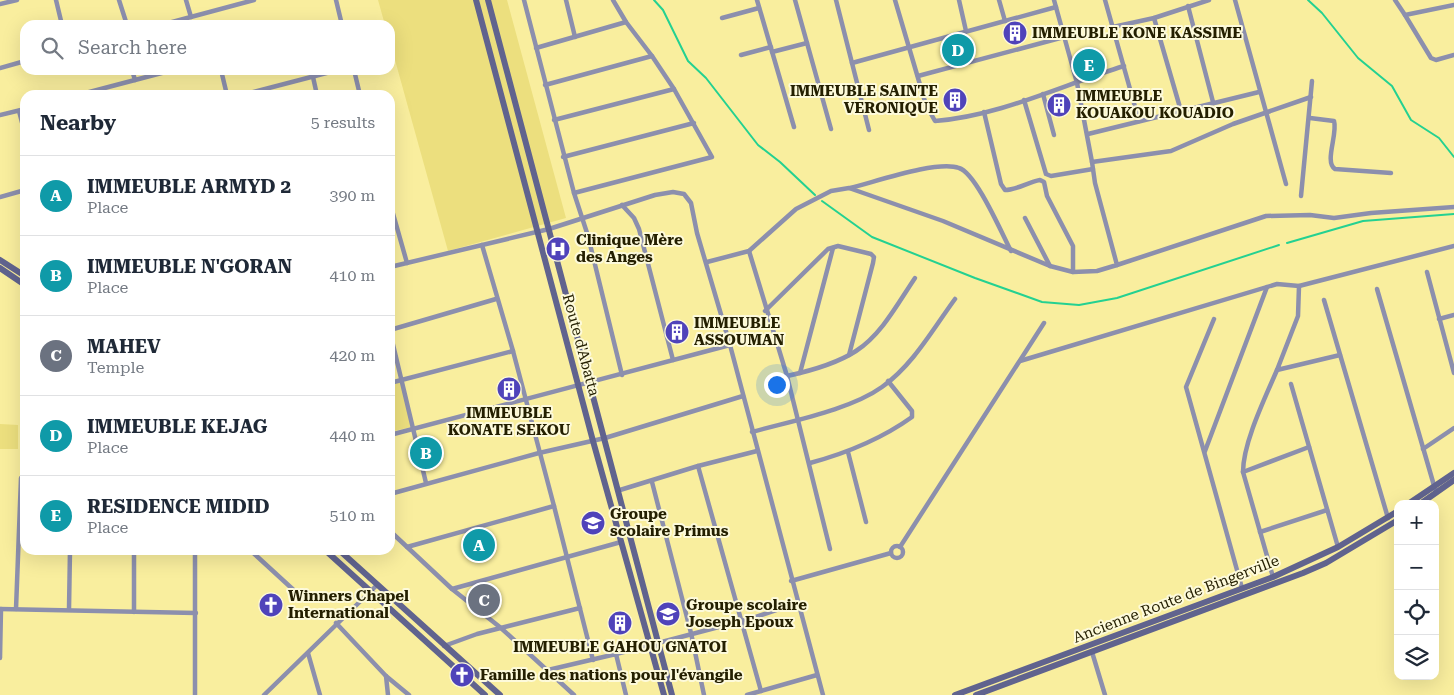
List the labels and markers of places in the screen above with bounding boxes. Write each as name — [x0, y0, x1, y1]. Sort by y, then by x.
building icon: IMMEUBLE KONE KASSIME — [1002, 20, 1028, 46]
place label: IMMEUBLE KONE KASSIME — [1032, 24, 1242, 42]
pin: D — [942, 31, 974, 69]
pin: E — [1073, 46, 1105, 84]
place label: IMMEUBLE SAINTE VERONIQUE — [790, 82, 938, 117]
building icon: IMMEUBLE SAINTE VERONIQUE — [942, 87, 968, 113]
place label: IMMEUBLE KOUAKOU KOUADIO — [1076, 87, 1234, 122]
building icon: IMMEUBLE KOUAKOU KOUADIO — [1046, 92, 1072, 118]
place label: Clinique Mère des Anges — [576, 231, 683, 266]
hospital icon: Clinique Mère des Anges — [545, 236, 571, 262]
place label: IMMEUBLE ASSOUMAN — [694, 314, 785, 349]
building icon: IMMEUBLE ASSOUMAN — [664, 319, 690, 345]
building icon: IMMEUBLE KONATE SEKOU — [496, 376, 522, 402]
place label: IMMEUBLE KONATE SEKOU — [448, 404, 571, 439]
pin: B — [410, 434, 442, 472]
place label: Groupe scolaire Primus — [610, 505, 729, 540]
school or university icon: Groupe scolaire Primus — [580, 510, 606, 536]
pin: A — [463, 526, 495, 564]
pin: C — [468, 581, 500, 619]
place label: Winners Chapel International — [288, 587, 409, 622]
church icon: Winners Chapel International — [258, 592, 284, 618]
place label: Groupe scolaire Joseph Epoux — [686, 596, 807, 631]
school or university icon: Groupe scolaire Joseph Epoux — [655, 601, 681, 627]
building icon: IMMEUBLE GAHOU GNATOI — [607, 610, 633, 636]
place label: IMMEUBLE GAHOU GNATOI — [513, 638, 727, 656]
church icon: Famille des nations pour l'évangile — [449, 662, 475, 688]
place label: Famille des nations pour l'évangile — [480, 666, 743, 684]

